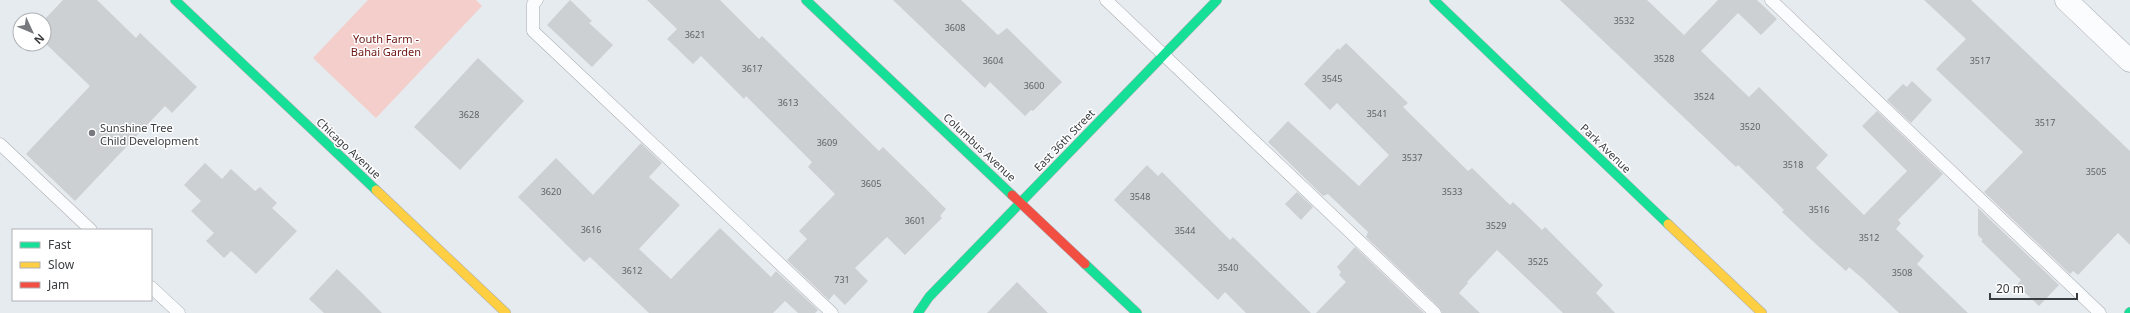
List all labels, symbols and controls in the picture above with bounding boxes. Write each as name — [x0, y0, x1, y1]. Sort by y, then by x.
north arrow — [12, 12, 52, 52]
house number: 3532 — [1614, 14, 1634, 27]
house number: 3608 — [945, 21, 965, 34]
house number: 3621 — [685, 28, 705, 41]
text: N — [31, 31, 48, 48]
park label: Youth Farm - Bahai Garden — [351, 31, 421, 59]
house number: 3528 — [1654, 52, 1674, 65]
house number: 3604 — [983, 54, 1003, 67]
house number: 3517 — [1970, 54, 1990, 67]
house number: 3617 — [742, 62, 762, 75]
house number: 3545 — [1322, 72, 1342, 85]
house number: 3600 — [1024, 79, 1044, 92]
house number: 3524 — [1694, 90, 1714, 103]
house number: 3613 — [778, 96, 798, 109]
street label: East 36th Street — [1030, 106, 1098, 174]
house number: 3541 — [1367, 107, 1387, 120]
house number: 3628 — [459, 108, 479, 121]
street label: Columbus Avenue — [941, 110, 1019, 184]
street label: Chicago Avenue — [314, 114, 384, 182]
house number: 3517 — [2035, 116, 2055, 129]
place label: Sunshine Tree Child Development — [100, 120, 198, 148]
street label: Park Avenue — [1578, 120, 1634, 176]
house number: 3520 — [1740, 120, 1760, 133]
marker: Sunshine Tree Child Development — [87, 128, 97, 138]
house number: 3609 — [817, 136, 837, 149]
house number: 3537 — [1402, 151, 1422, 164]
house number: 3518 — [1783, 158, 1803, 171]
house number: 3505 — [2086, 165, 2106, 178]
house number: 3605 — [861, 177, 881, 190]
house number: 3620 — [541, 185, 561, 198]
house number: 3533 — [1442, 185, 1462, 198]
house number: 3548 — [1130, 190, 1150, 203]
house number: 3516 — [1809, 203, 1829, 216]
house number: 3601 — [905, 214, 925, 227]
house number: 3529 — [1486, 219, 1506, 232]
house number: 3616 — [581, 223, 601, 236]
house number: 3544 — [1175, 224, 1195, 237]
legend — [12, 229, 152, 301]
house number: 3512 — [1859, 231, 1879, 244]
text: Fast — [48, 236, 72, 253]
house number: 3525 — [1528, 255, 1548, 268]
text: Slow — [48, 256, 75, 273]
house number: 3540 — [1218, 261, 1238, 274]
house number: 3612 — [622, 264, 642, 277]
house number: 3508 — [1892, 266, 1912, 279]
house number: 731 — [834, 273, 850, 286]
scale bar — [1990, 275, 2077, 301]
text: Jam — [47, 276, 69, 293]
text: 20 m — [1996, 280, 2024, 297]

